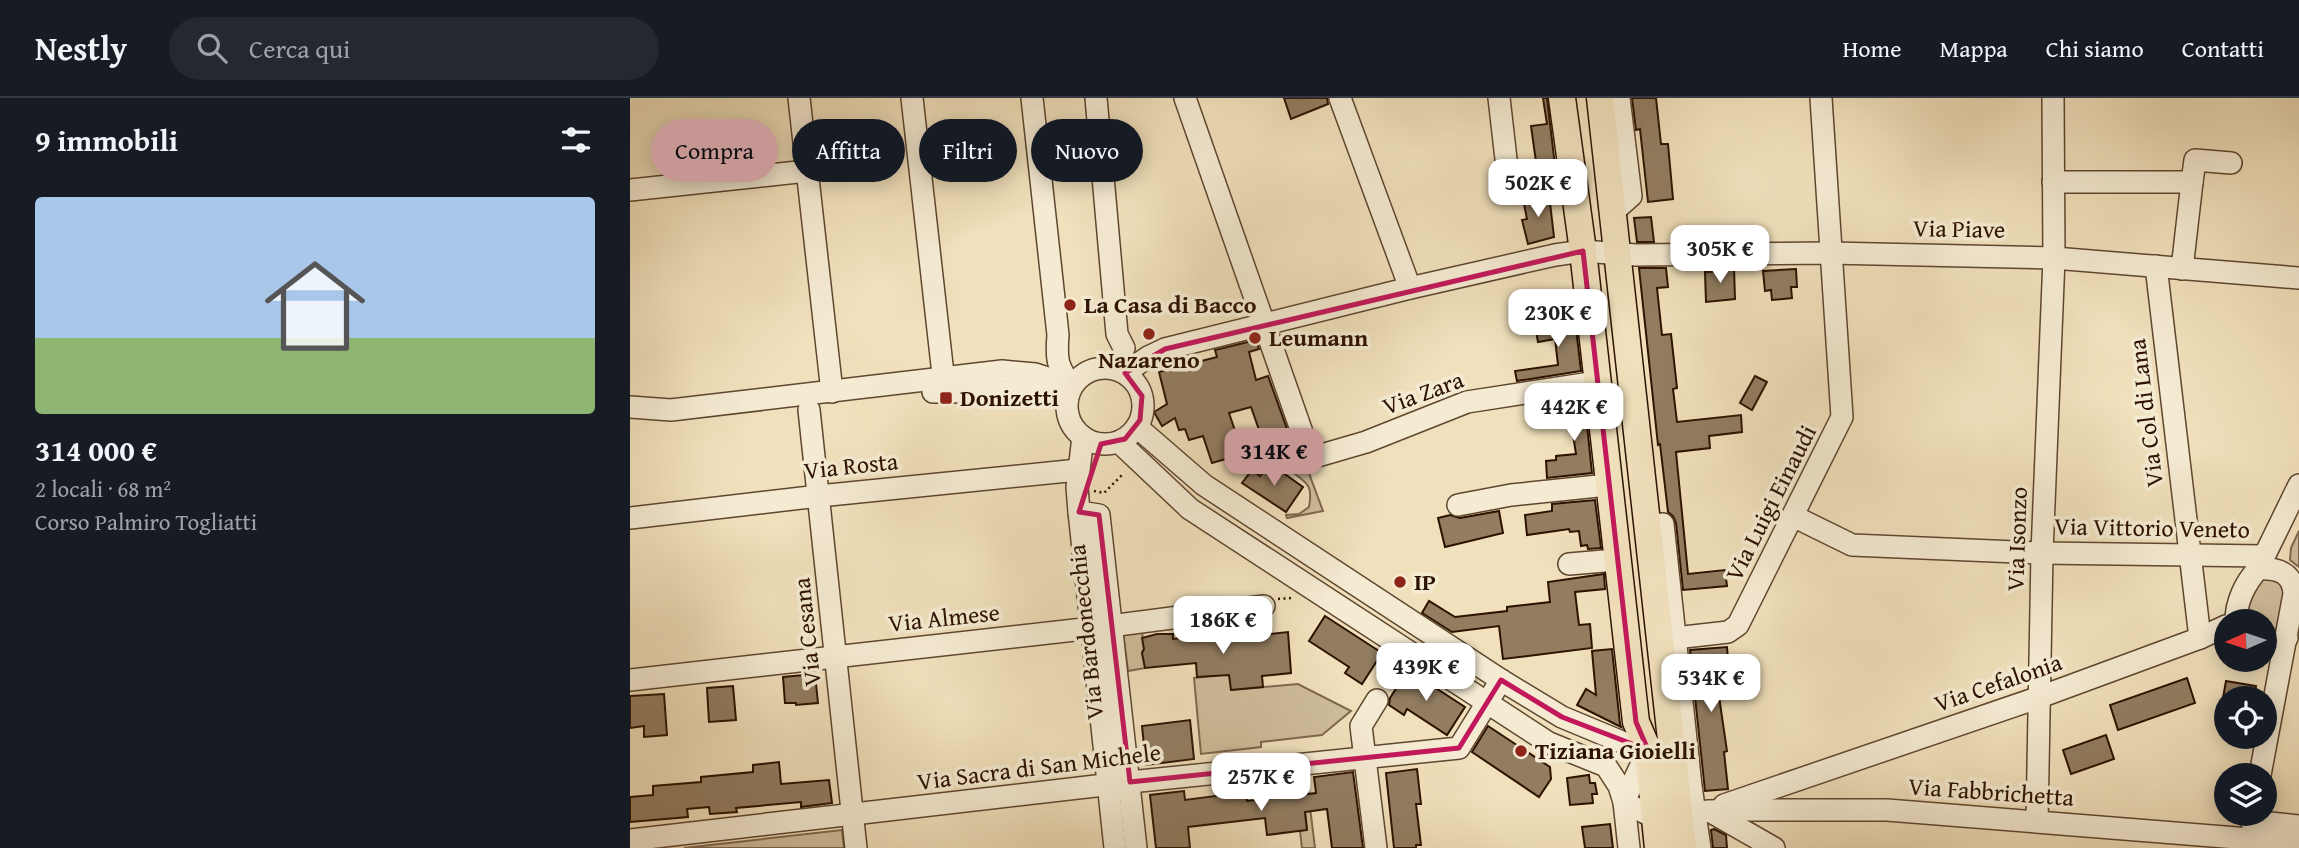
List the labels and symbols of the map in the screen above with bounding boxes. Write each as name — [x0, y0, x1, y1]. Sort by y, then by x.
pin: 502K € — [1481, 159, 1595, 219]
street label: Via Piave — [1913, 210, 2005, 247]
pin: 305K € — [1663, 226, 1777, 285]
place label: La Casa di Bacco — [1084, 287, 1257, 322]
pin: 230K € — [1501, 289, 1615, 349]
marker: La Casa di Bacco — [1062, 297, 1078, 313]
place label: Leumann — [1269, 320, 1368, 355]
marker: Nazareno — [1141, 326, 1157, 342]
marker: Leumann — [1247, 330, 1263, 346]
street label: Via Col di Lana — [2119, 336, 2172, 489]
place label: Nazareno — [1098, 342, 1200, 377]
street label: Via Zara — [1377, 361, 1469, 423]
place label: Donizetti — [960, 380, 1059, 415]
pin: 442K € — [1517, 384, 1631, 443]
marker: Donizetti — [938, 390, 954, 406]
street label: Via Luigi Einaudi — [1716, 419, 1825, 587]
pin: 314K € — [1217, 428, 1331, 488]
street label: Via Rosta — [802, 443, 900, 488]
street label: Via Isonzo — [1997, 486, 2036, 592]
street label: Via Vittorio Veneto — [2054, 508, 2250, 547]
street label: Via Bardonecchia — [1059, 542, 1112, 721]
place label: IP — [1414, 564, 1436, 599]
marker: IP — [1392, 574, 1408, 590]
street label: Via Cesana — [783, 575, 830, 688]
street label: Via Almese — [886, 594, 1001, 641]
pin: 186K € — [1166, 596, 1280, 656]
north arrow — [2214, 609, 2277, 672]
pin: 439K € — [1369, 644, 1483, 703]
street label: Via Cefalonia — [1929, 644, 2067, 721]
pin: 534K € — [1654, 654, 1768, 714]
place label: Tiziana Gioielli — [1535, 733, 1696, 768]
street label: Via Sacra di San Michele — [915, 734, 1163, 799]
marker: Tiziana Gioielli — [1513, 743, 1529, 759]
pin: 257K € — [1204, 754, 1318, 813]
street label: Via Fabbrichetta — [1907, 768, 2076, 815]

